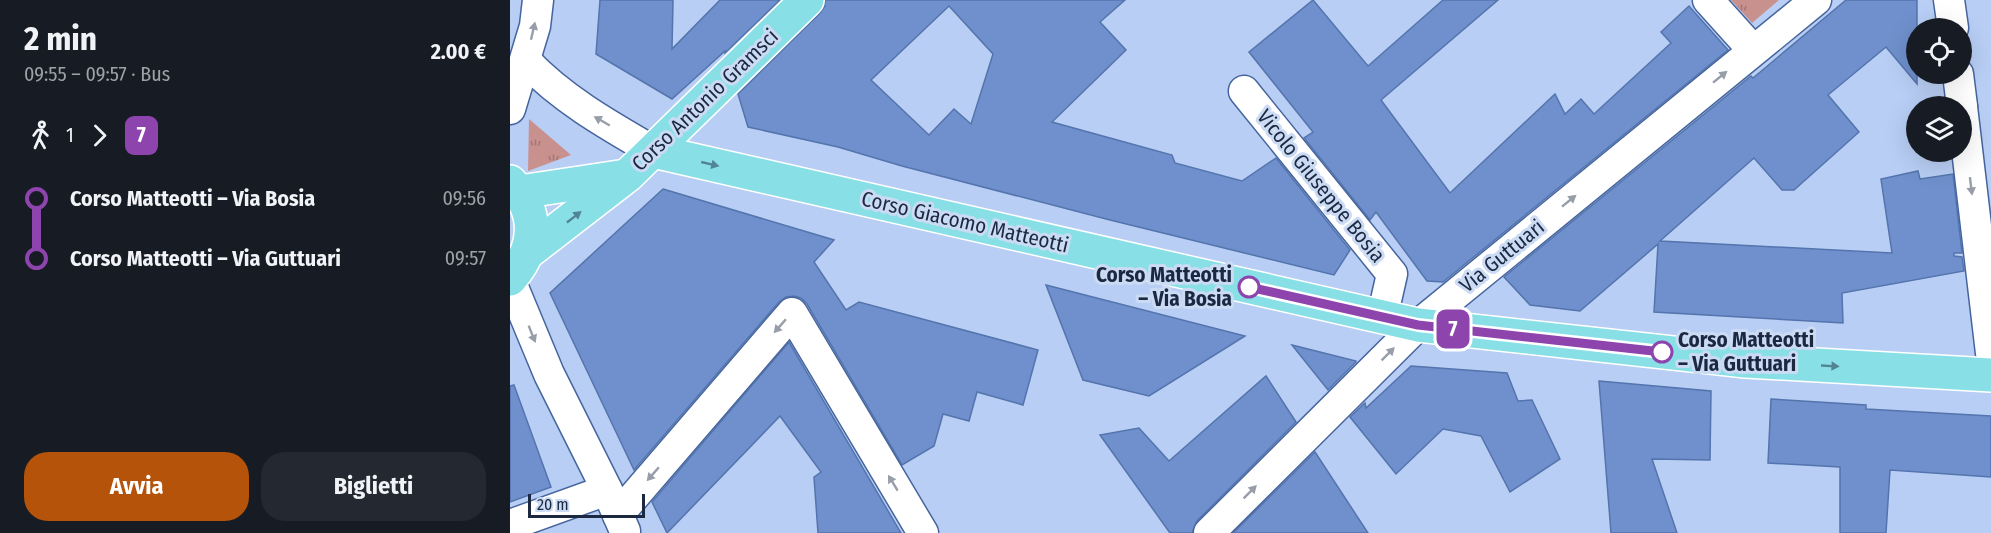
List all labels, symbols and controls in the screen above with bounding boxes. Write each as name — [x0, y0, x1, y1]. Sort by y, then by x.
map controls — [1906, 18, 1972, 162]
button: locate — [1906, 18, 1972, 84]
text: 2 min — [24, 19, 97, 59]
one-way arrow — [529, 22, 539, 40]
street label: Corso Antonio Gramsci — [626, 23, 784, 177]
text: 2.00 € — [431, 38, 486, 65]
text: 09:55 – 09:57 · Bus — [24, 62, 170, 86]
one-way arrow — [1712, 71, 1728, 84]
button: layers — [1906, 96, 1972, 162]
street label: Vicolo Giuseppe Bosia — [1251, 104, 1391, 268]
one-way arrow — [594, 117, 611, 127]
icon: walk — [24, 119, 57, 152]
icon: forward — [83, 119, 116, 152]
text: 7 — [137, 122, 146, 148]
text: 1 — [66, 123, 74, 147]
one-way arrow — [701, 159, 719, 169]
one-way arrow — [1967, 177, 1976, 196]
text: Corso Matteotti – Via Bosia — [70, 185, 315, 212]
text: 09:56 — [443, 186, 486, 210]
street label: Corso Giacomo Matteotti — [859, 186, 1071, 258]
one-way arrow — [1561, 195, 1576, 208]
one-way arrow — [566, 212, 581, 224]
street label: Via Guttuari — [1454, 214, 1550, 298]
text: Corso Matteotti – Via Guttuari — [70, 245, 341, 272]
text: 09:57 — [445, 246, 486, 270]
place label: Corso Matteotti – Via Bosia — [1096, 262, 1232, 312]
marker: Corso Matteotti – Via Bosia — [1238, 276, 1260, 298]
line badge: 7 — [1434, 310, 1472, 348]
text: 7 — [1449, 316, 1457, 342]
one-way arrow — [774, 318, 787, 333]
one-way arrow — [527, 326, 537, 344]
place label: Corso Matteotti – Via Guttuari — [1678, 327, 1814, 377]
marker: Corso Matteotti – Via Guttuari — [1651, 341, 1673, 363]
one-way arrow — [1381, 348, 1395, 362]
one-way arrow — [1820, 361, 1839, 370]
button: Avvia — [24, 452, 249, 521]
button: Biglietti — [261, 452, 486, 521]
one-way arrow — [647, 466, 660, 481]
one-way arrow — [888, 474, 898, 491]
one-way arrow — [1243, 485, 1257, 499]
scale bar — [528, 491, 645, 518]
text: 20 m — [537, 495, 568, 514]

